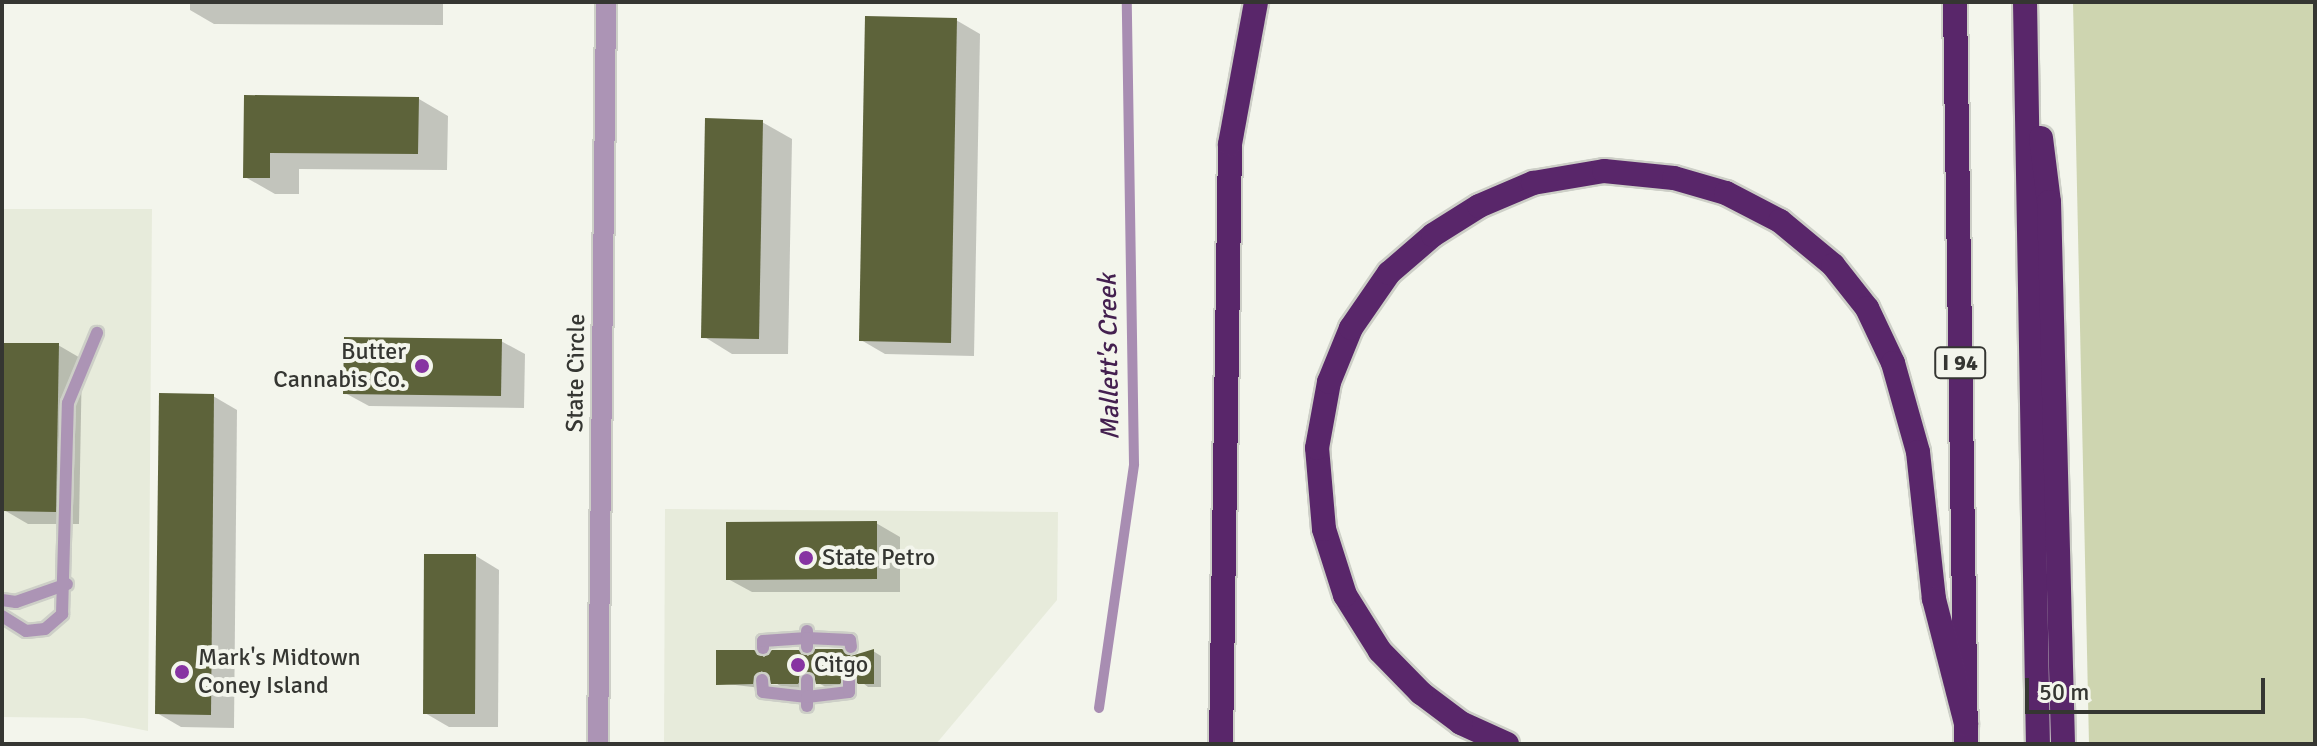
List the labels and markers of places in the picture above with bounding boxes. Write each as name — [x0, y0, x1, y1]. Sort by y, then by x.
place label: Butter Cannabis Co. — [273, 338, 406, 394]
marker: Butter Cannabis Co. — [413, 357, 431, 375]
place label: State Petro — [822, 544, 935, 572]
marker: State Petro — [797, 549, 815, 567]
place label: Mark's Midtown Coney Island — [198, 644, 361, 700]
place label: Citgo — [814, 651, 868, 679]
marker: Citgo — [789, 656, 807, 674]
marker: Mark's Midtown Coney Island — [173, 663, 191, 681]

